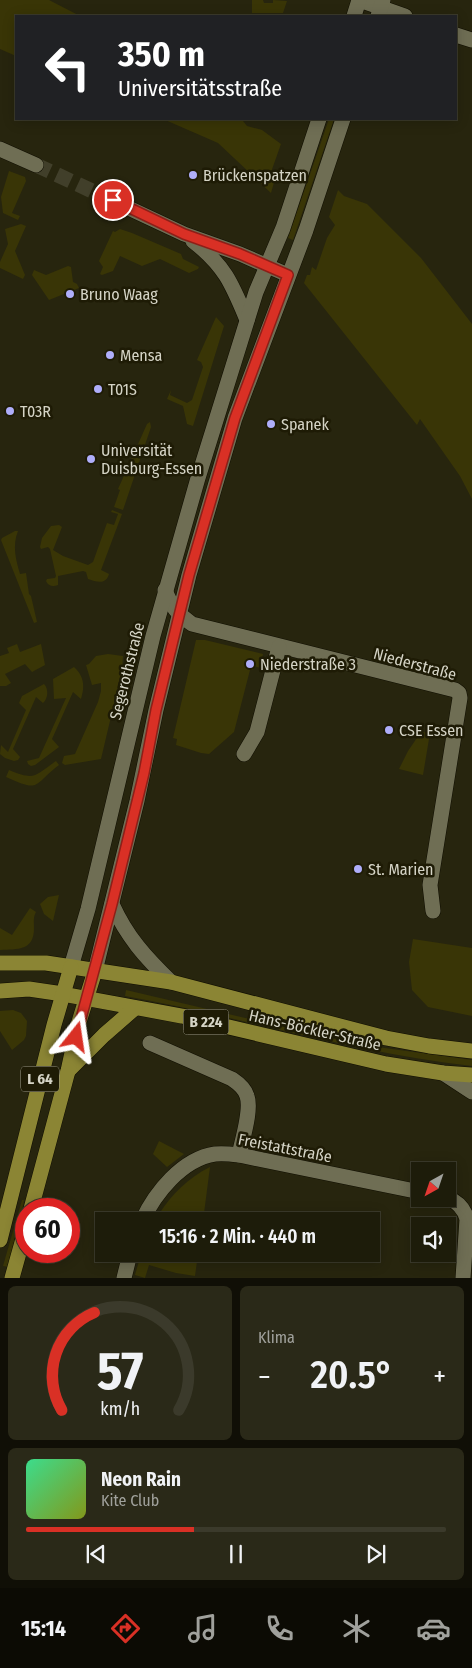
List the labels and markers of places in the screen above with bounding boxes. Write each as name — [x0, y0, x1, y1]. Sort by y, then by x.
place label: Brückenspatzen — [203, 166, 307, 185]
marker: Brückenspatzen — [187, 169, 199, 181]
pin — [92, 179, 134, 221]
place label: Bruno Waag — [80, 285, 158, 304]
marker: Bruno Waag — [64, 288, 76, 300]
place label: Mensa — [120, 346, 162, 365]
marker: Mensa — [104, 349, 116, 361]
place label: T01S — [108, 380, 137, 399]
marker: T01S — [92, 383, 104, 395]
place label: T03R — [20, 402, 51, 421]
marker: T03R — [4, 405, 16, 417]
place label: Spanek — [281, 415, 329, 434]
marker: Spanek — [265, 418, 277, 430]
place label: Universität Duisburg-Essen — [101, 441, 202, 478]
marker: Universität Duisburg-Essen — [85, 453, 97, 465]
place label: Niederstraße 3 — [260, 655, 356, 674]
marker: Niederstraße 3 — [244, 658, 256, 670]
place label: CSE Essen — [399, 721, 463, 740]
marker: CSE Essen — [383, 724, 395, 736]
place label: St. Marien — [368, 860, 434, 879]
marker: St. Marien — [352, 863, 364, 875]

